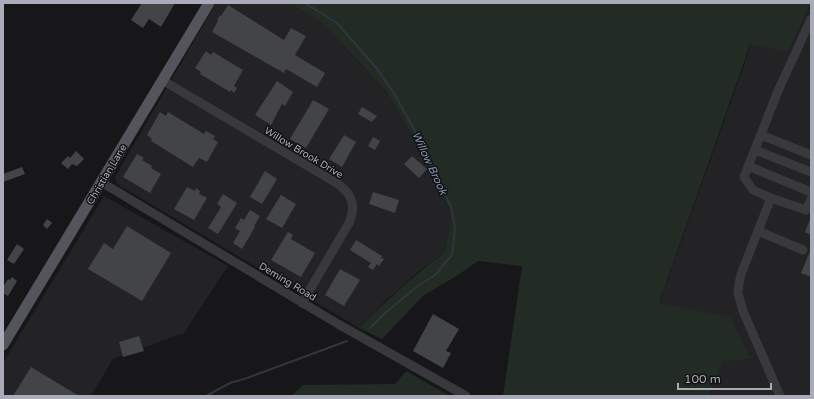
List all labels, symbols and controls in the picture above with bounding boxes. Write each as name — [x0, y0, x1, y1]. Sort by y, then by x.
street label: Willow Brook Drive — [262, 125, 345, 181]
water label: Willow Brook — [409, 129, 450, 198]
street label: Christian Lane — [84, 142, 130, 207]
street label: Deming Road — [257, 260, 318, 304]
scale bar — [678, 365, 771, 391]
text: 100 m — [684, 372, 721, 386]

